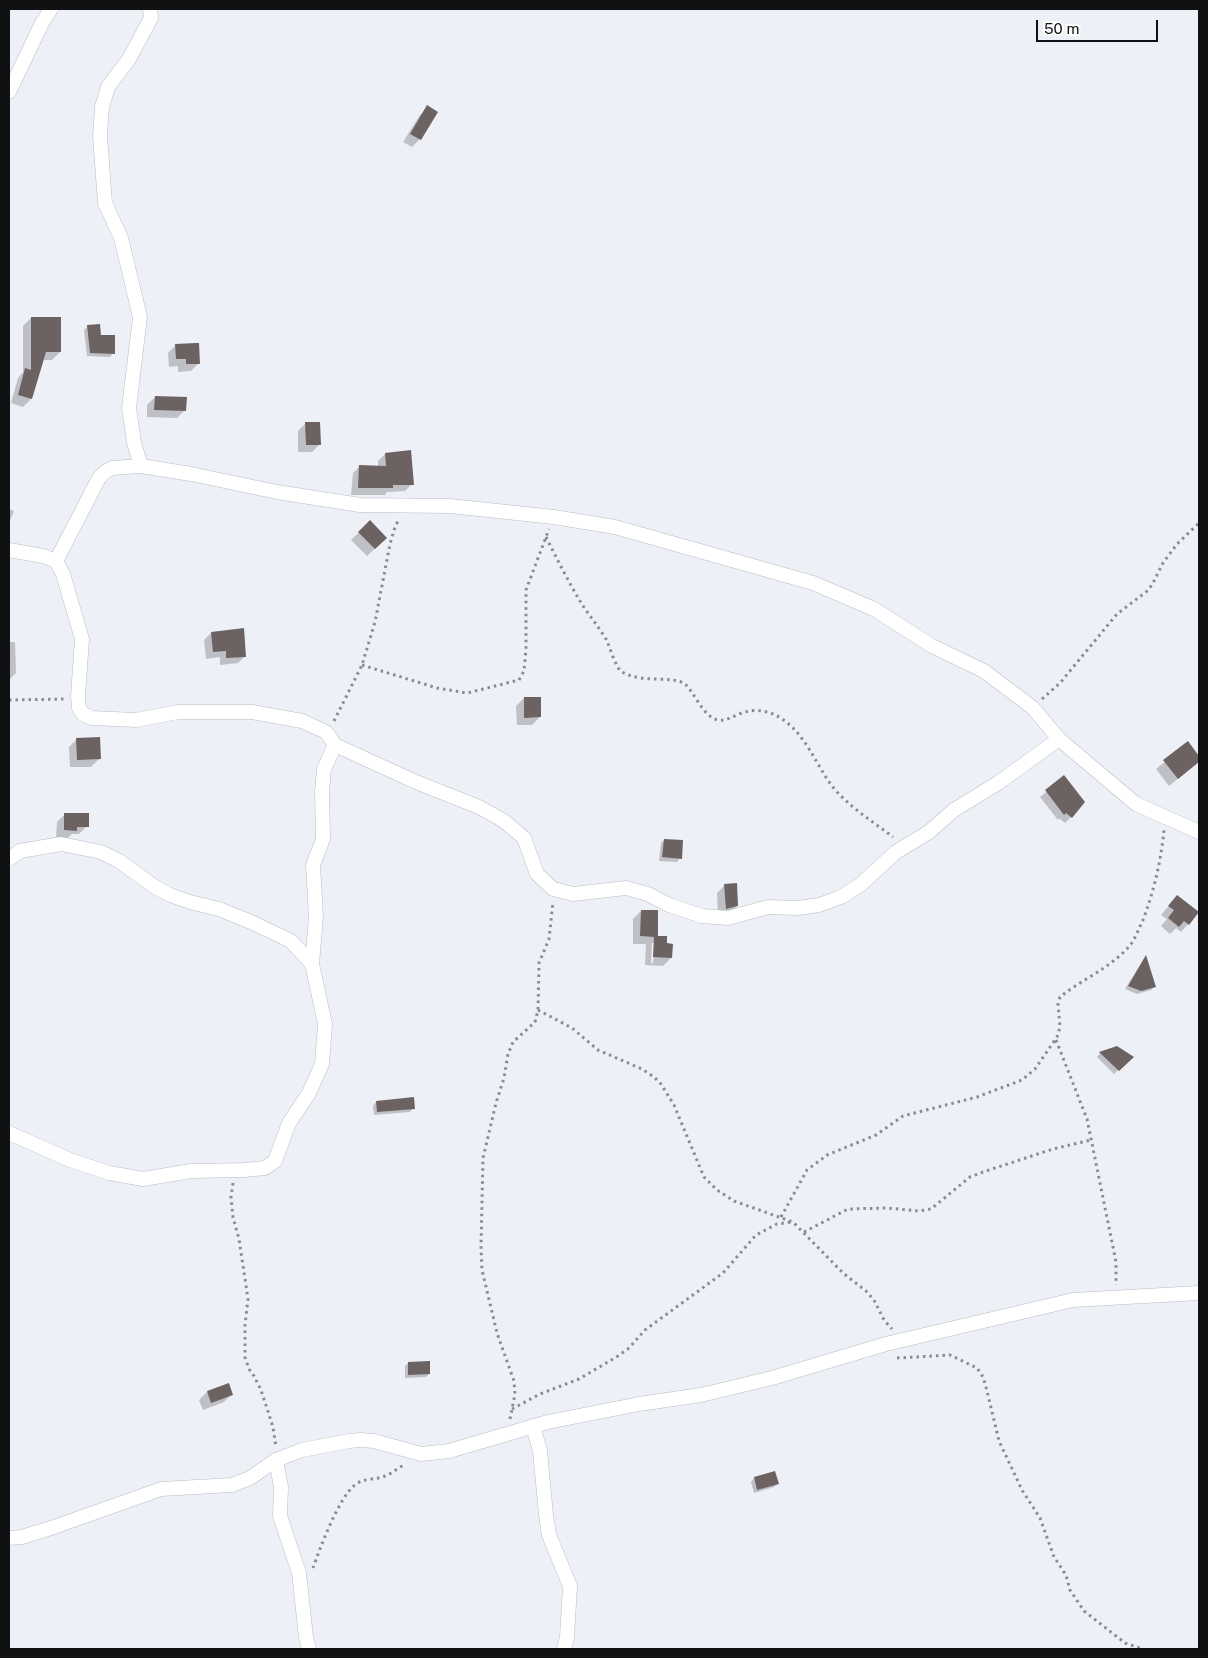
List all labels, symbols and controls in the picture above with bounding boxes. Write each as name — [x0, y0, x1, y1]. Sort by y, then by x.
scale bar — [1038, 10, 1160, 42]
text: 50 m — [1044, 20, 1079, 37]

